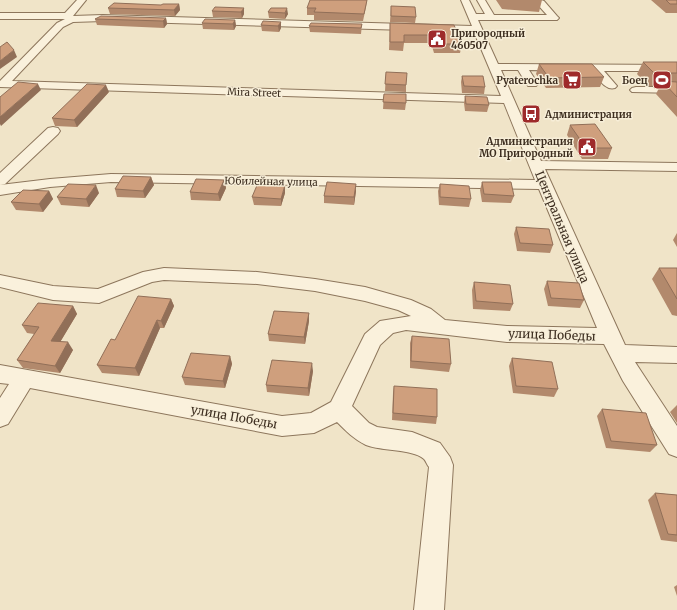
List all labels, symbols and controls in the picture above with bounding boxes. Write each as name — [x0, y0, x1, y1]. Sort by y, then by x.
place label: Пригородный 460507 — [451, 27, 525, 52]
public building icon: Пригородный 460507 — [426, 28, 448, 50]
supermarket icon: Pyaterochka — [561, 69, 583, 91]
sports icon: Боец — [651, 69, 673, 91]
place label: Pyaterochka — [496, 74, 558, 87]
place label: Боец — [622, 74, 648, 87]
street label: Mira Street — [227, 85, 281, 100]
bus stop icon: Администрация — [520, 103, 542, 125]
place label: Администрация — [544, 108, 632, 121]
place label: Администрация МО Пригородный — [479, 135, 573, 160]
public building icon: Администрация МО Пригородный — [576, 136, 598, 158]
street label: Центральная улица — [532, 168, 593, 286]
street label: Юбилейная улица — [224, 174, 318, 189]
street label: улица Победы — [508, 325, 596, 344]
street label: улица Победы — [190, 402, 278, 431]

